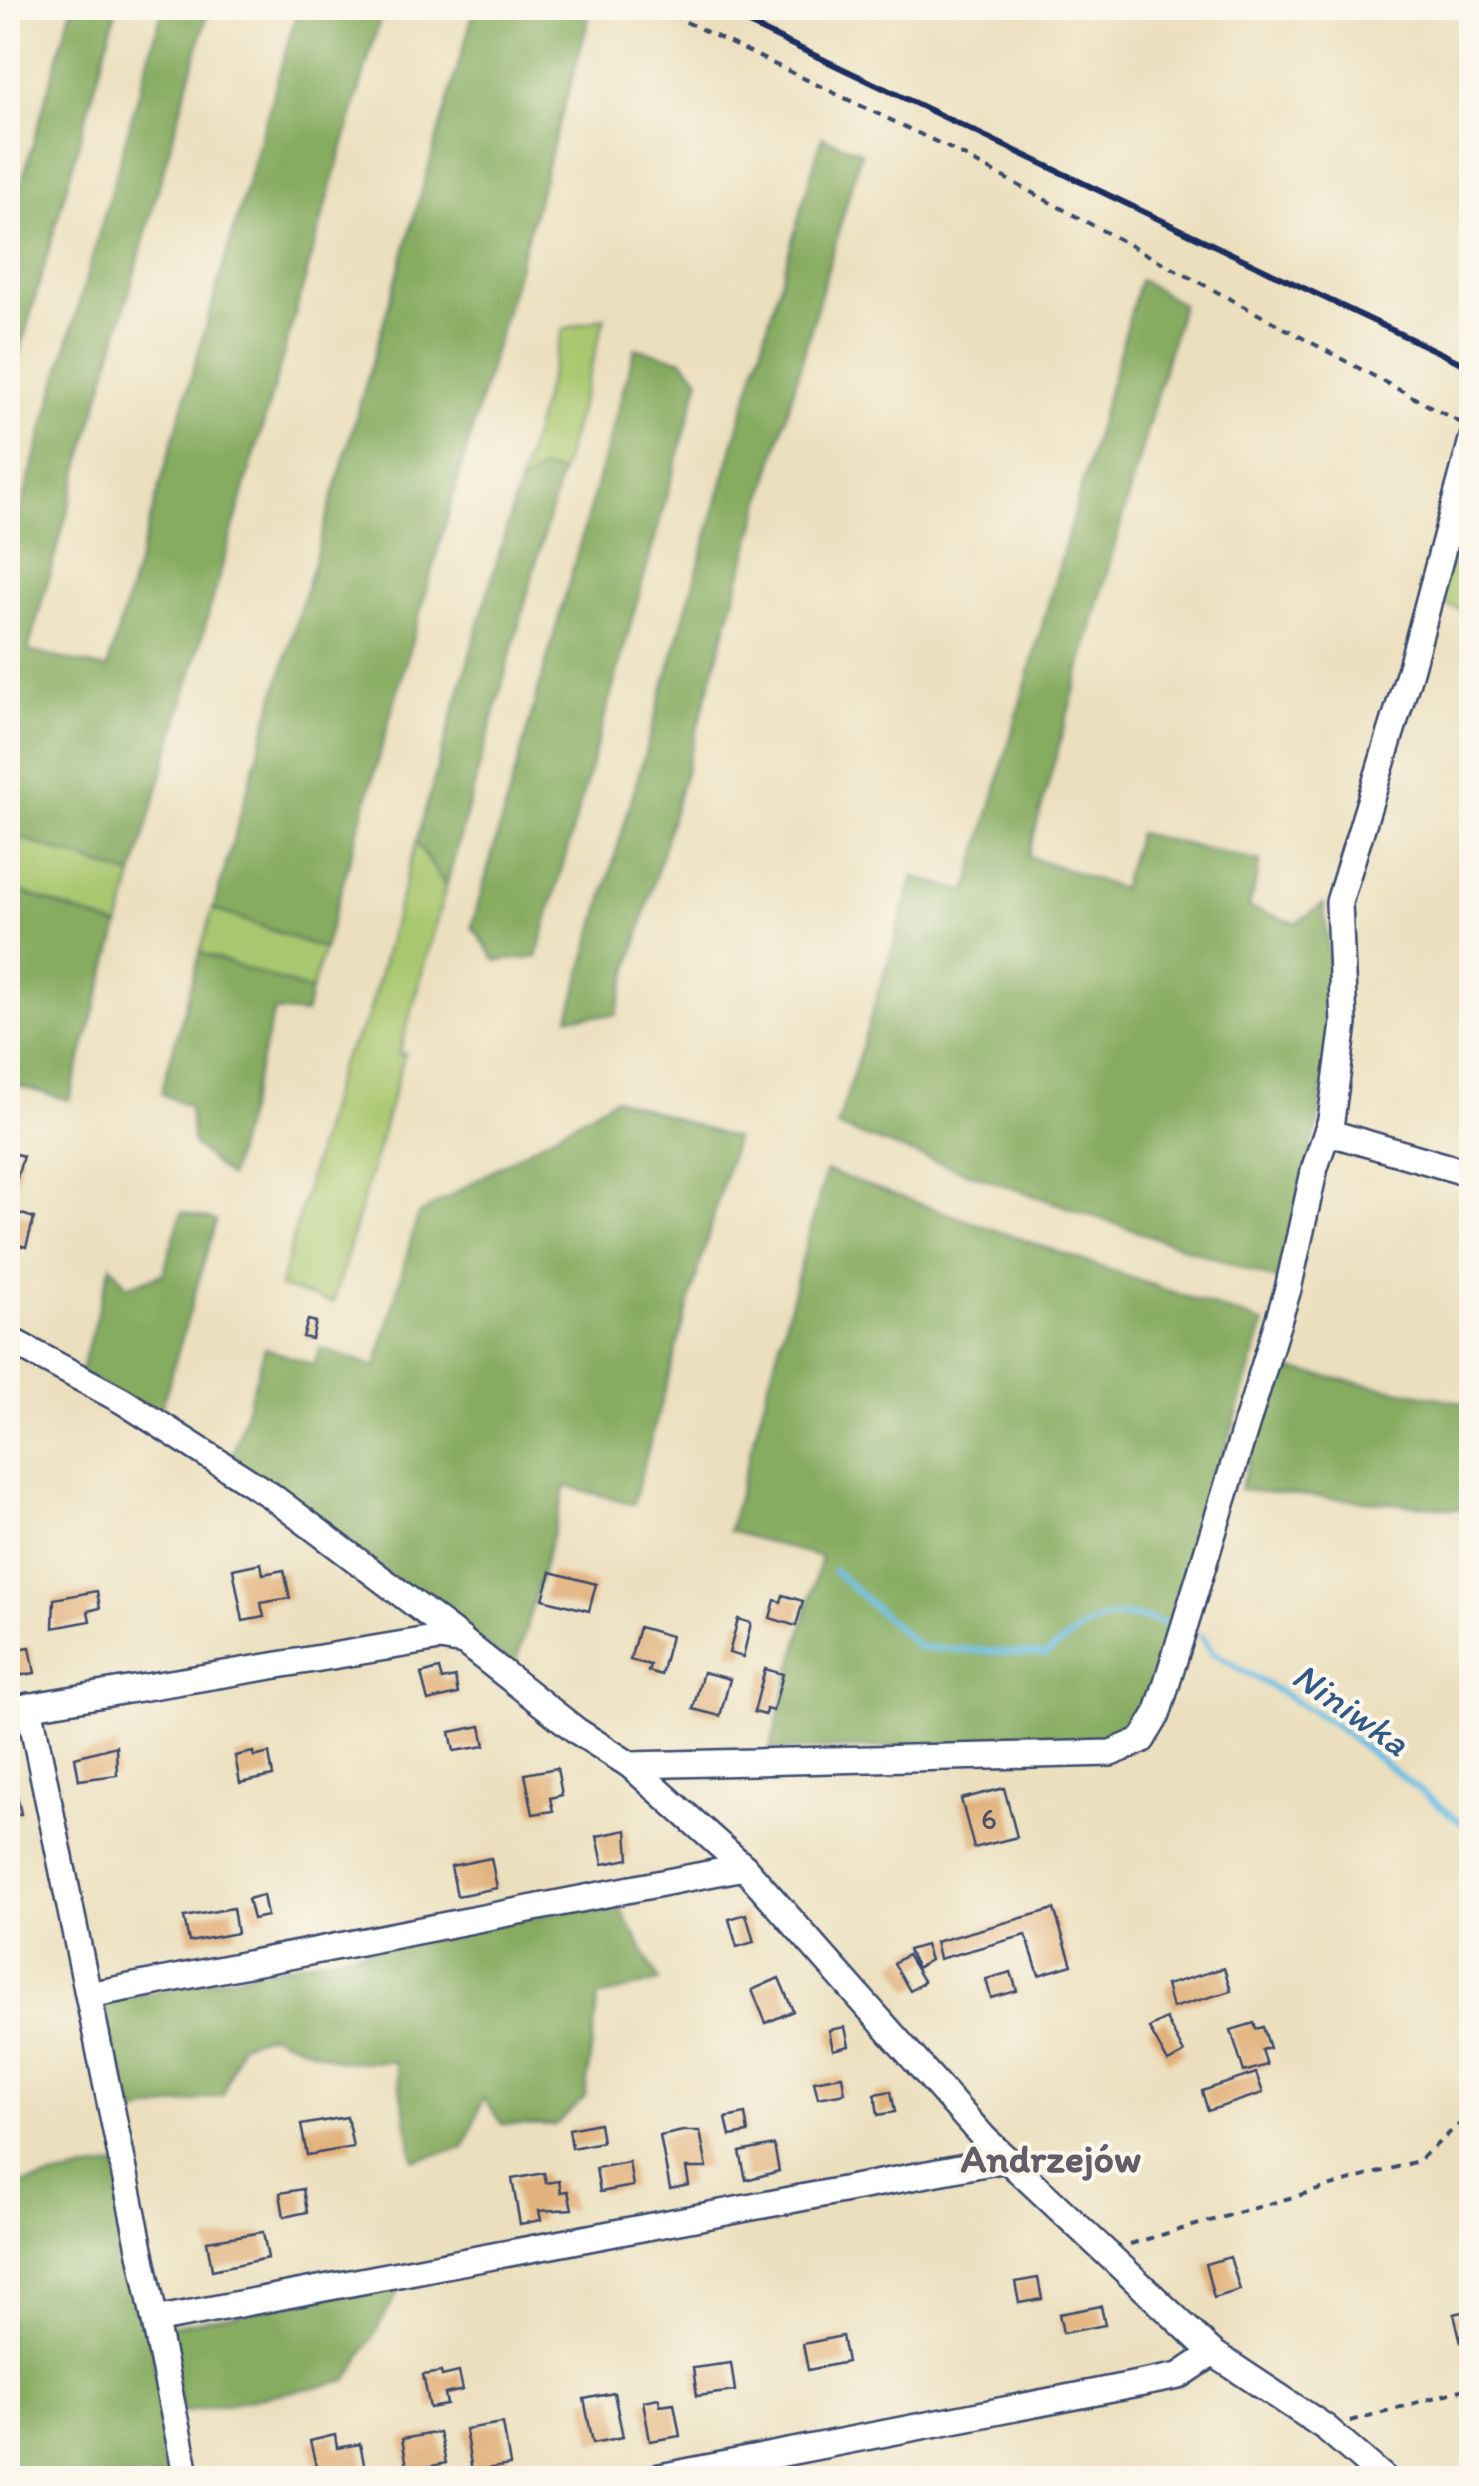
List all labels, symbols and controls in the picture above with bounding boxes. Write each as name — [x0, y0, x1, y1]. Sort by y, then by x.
water label: Niniwka — [1284, 1652, 1418, 1766]
house number: 6 — [981, 1800, 997, 1837]
district label: Andrzejów — [961, 2134, 1141, 2182]

